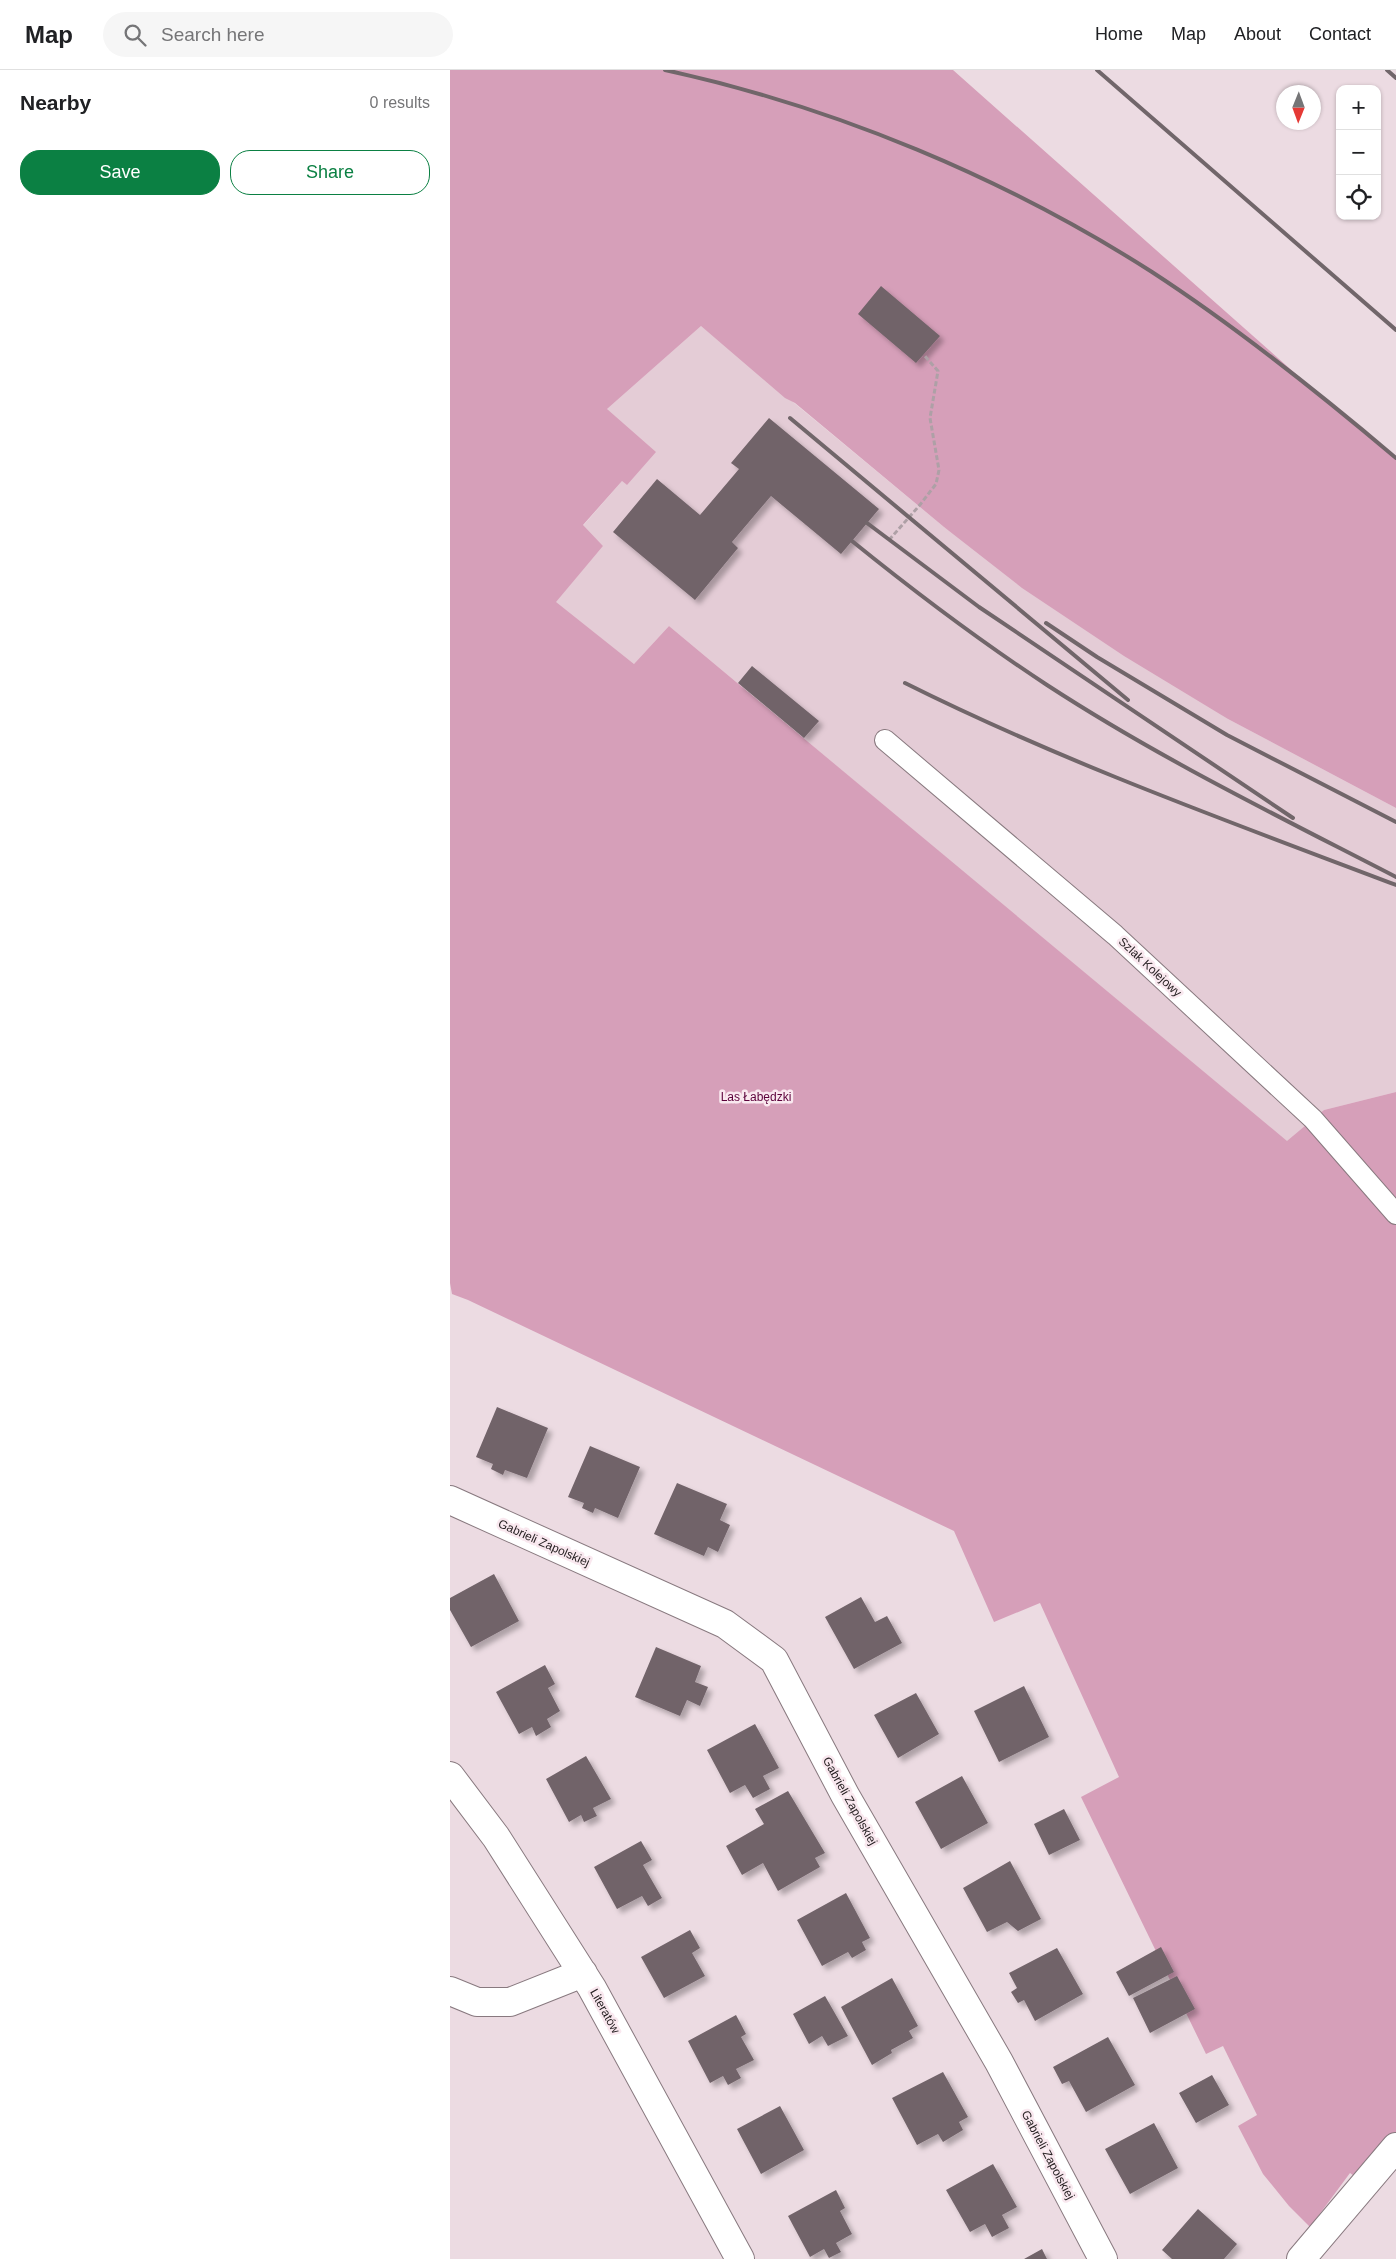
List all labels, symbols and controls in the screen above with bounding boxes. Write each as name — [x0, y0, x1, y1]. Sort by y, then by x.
search box — [103, 12, 453, 57]
text: Map — [25, 21, 73, 48]
icon: search — [121, 21, 149, 49]
text: Search here — [161, 24, 265, 45]
text: Home — [1095, 24, 1143, 44]
text: Map — [1171, 24, 1206, 44]
text: About — [1234, 24, 1281, 44]
text: Contact — [1309, 24, 1371, 44]
north arrow — [1276, 85, 1321, 130]
map controls — [1336, 85, 1381, 220]
button: + — [1336, 85, 1381, 130]
text: Nearby — [20, 91, 91, 114]
text: 0 results — [370, 94, 430, 111]
button: − — [1336, 130, 1381, 175]
button: Save — [20, 150, 220, 195]
button: Share — [230, 150, 430, 195]
button: locate — [1336, 175, 1381, 220]
street label: Szlak Kolejowy — [1116, 934, 1184, 1000]
park label: Las Łabędzki — [721, 1090, 791, 1104]
street label: Gabrieli Zapolskiej — [496, 1517, 592, 1569]
street label: Gabrieli Zapolskiej — [820, 1754, 880, 1848]
street label: Literatów — [587, 1986, 623, 2036]
street label: Gabrieli Zapolskiej — [1019, 2108, 1077, 2202]

